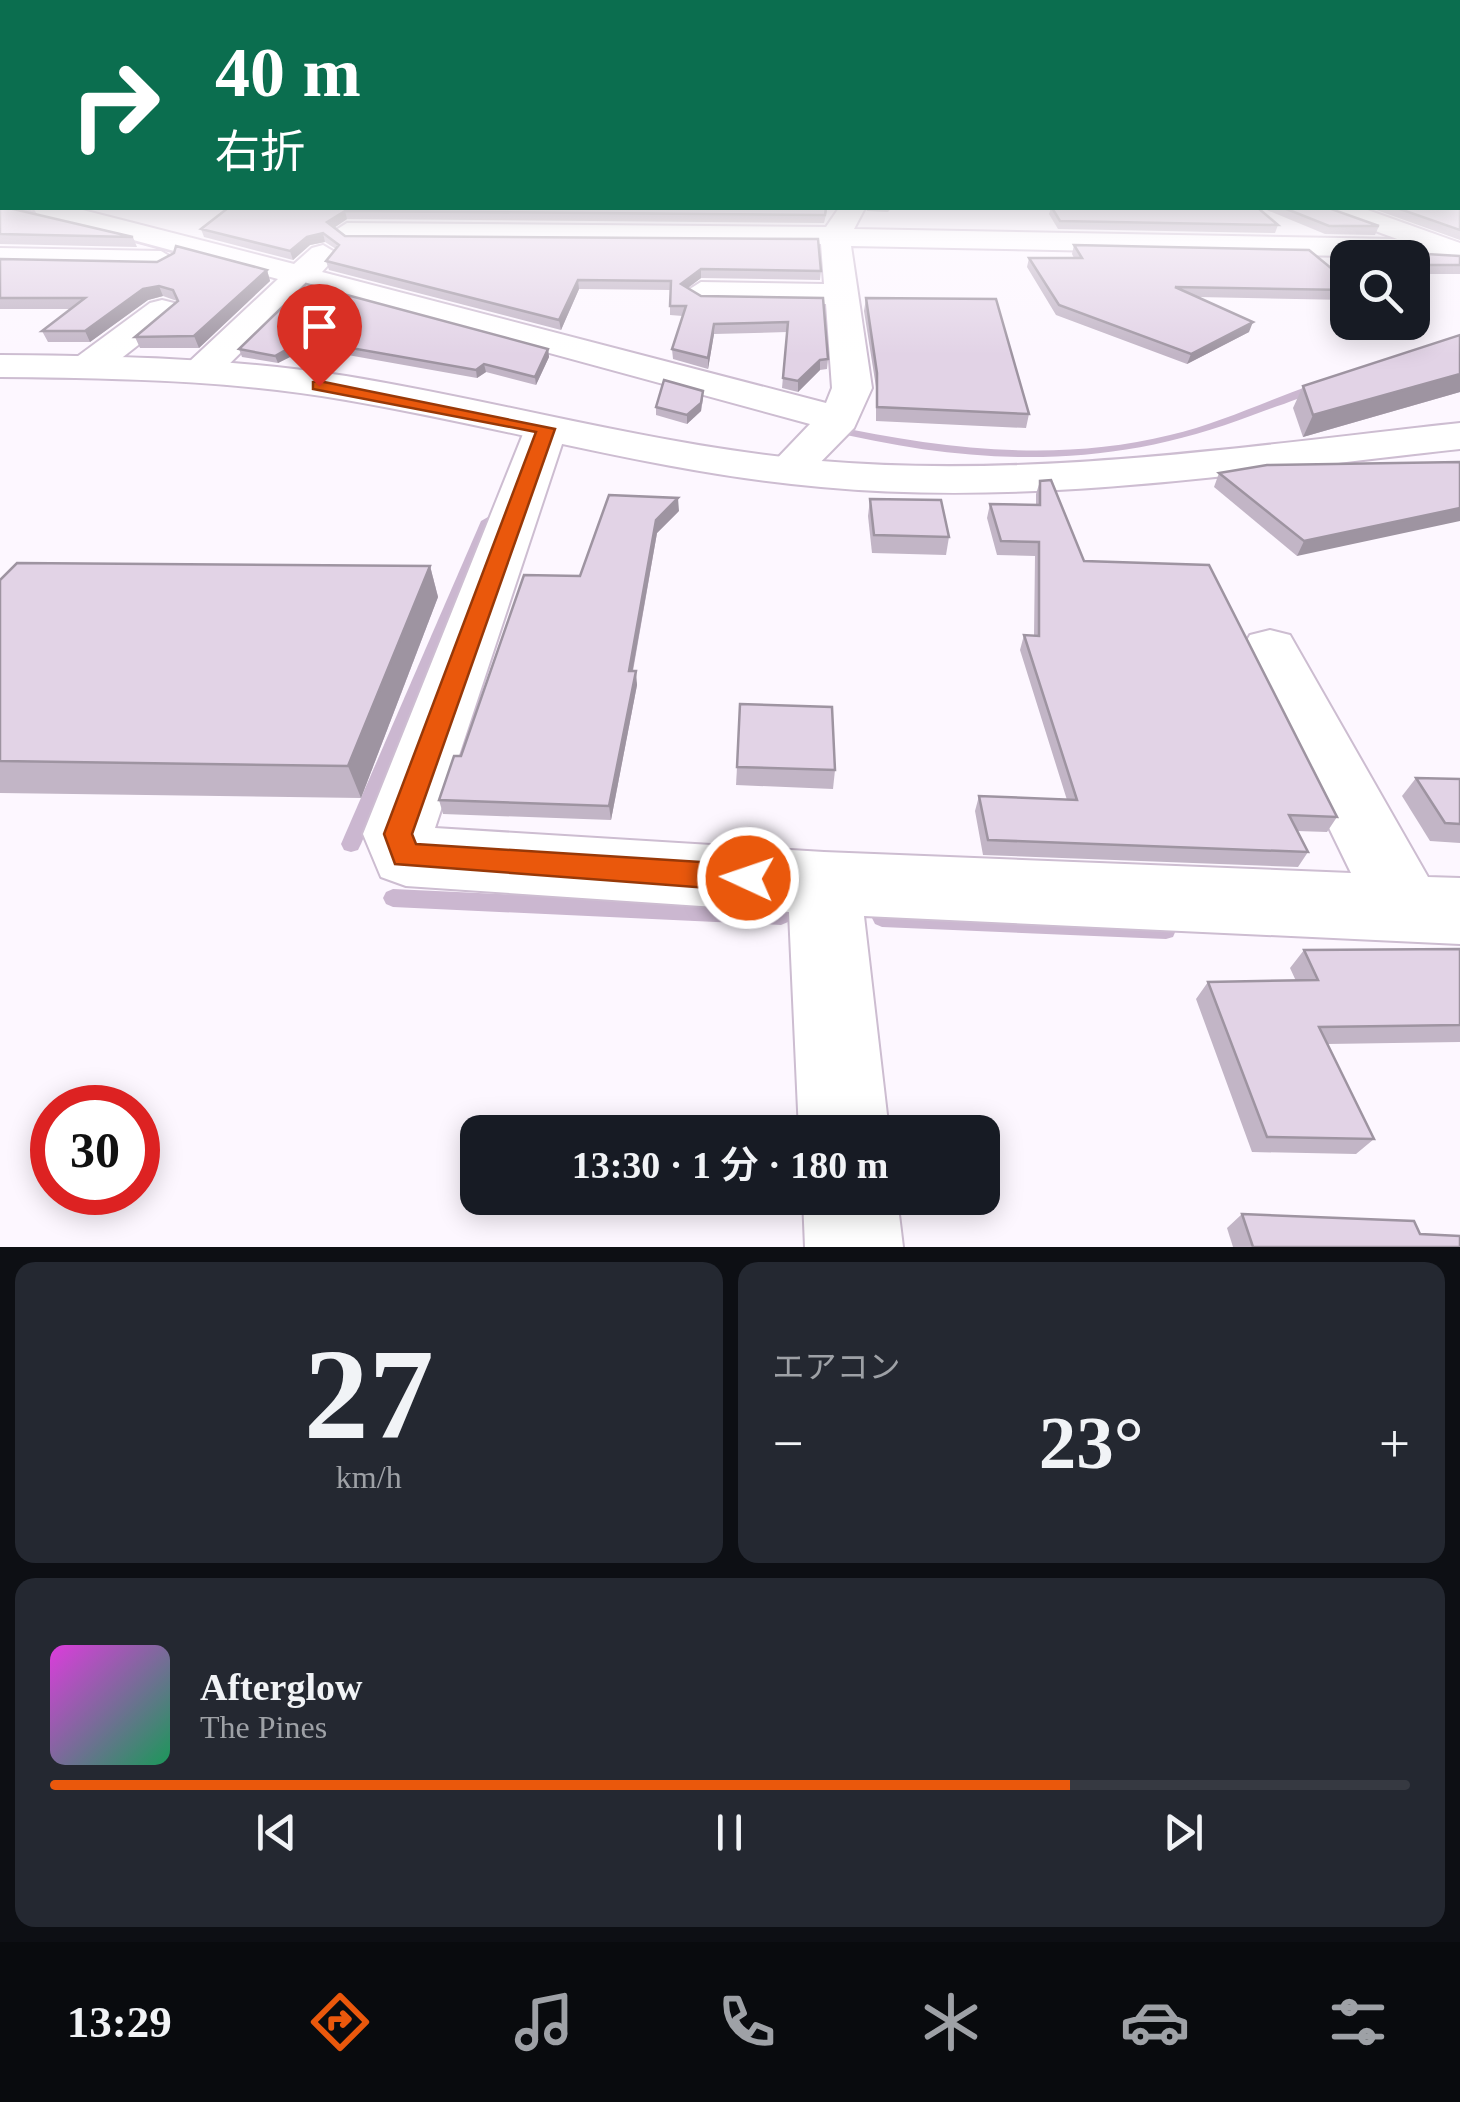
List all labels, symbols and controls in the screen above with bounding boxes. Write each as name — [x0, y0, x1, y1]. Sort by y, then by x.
text: 40 m — [215, 34, 361, 111]
icon: right — [50, 40, 180, 170]
text: 右折 — [215, 127, 305, 177]
map controls — [1330, 240, 1430, 340]
button: search — [1330, 240, 1430, 340]
pin — [277, 284, 362, 387]
icon: arrive — [292, 299, 347, 354]
position arrow — [696, 826, 800, 930]
speed limit sign: 30 — [30, 1085, 160, 1215]
text: 13:30 · 1 分 · 180 m — [572, 1144, 888, 1186]
text: 27 — [304, 1322, 434, 1466]
text: エアコン — [773, 1349, 901, 1385]
text: 23° — [1039, 1401, 1144, 1484]
text: − — [773, 1413, 804, 1474]
text: + — [1379, 1413, 1410, 1474]
text: km/h — [336, 1459, 402, 1495]
text: Afterglow — [200, 1666, 362, 1708]
text: The Pines — [200, 1709, 327, 1745]
icon: previous — [249, 1805, 304, 1860]
icon: pause — [702, 1805, 757, 1860]
icon: next — [1156, 1805, 1211, 1860]
icon: directions — [305, 1987, 375, 2057]
icon: music — [509, 1987, 579, 2057]
icon: phone — [712, 1987, 782, 2057]
icon: climate — [916, 1987, 986, 2057]
icon: car — [1120, 1987, 1190, 2057]
icon: filters — [1323, 1987, 1393, 2057]
text: 13:29 — [67, 1997, 172, 2047]

